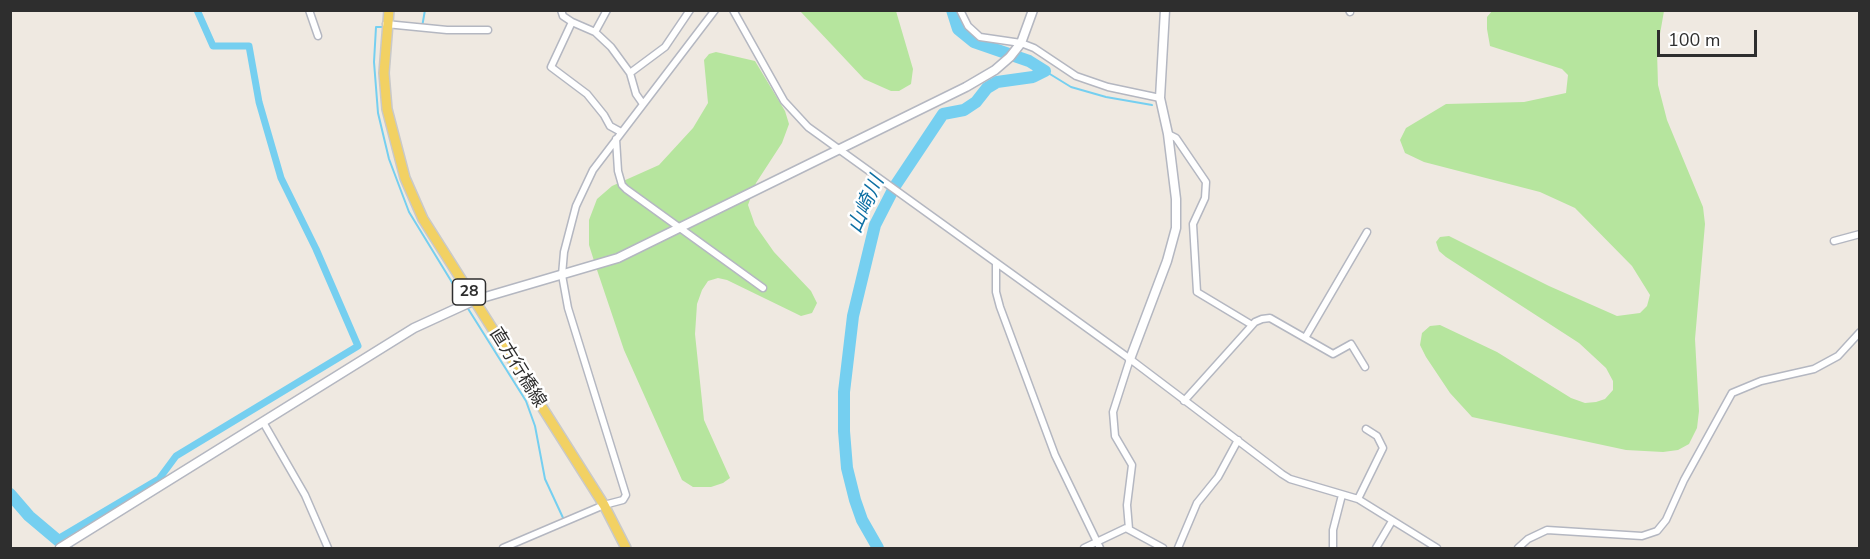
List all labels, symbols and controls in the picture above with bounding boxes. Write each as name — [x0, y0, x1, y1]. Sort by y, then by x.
scale bar — [1660, 18, 1760, 56]
text: 100 m — [1668, 28, 1720, 52]
water label: 山崎川 — [844, 173, 890, 237]
road number: 28 — [452, 279, 486, 305]
street label: 直方行橋線 — [484, 324, 550, 412]

